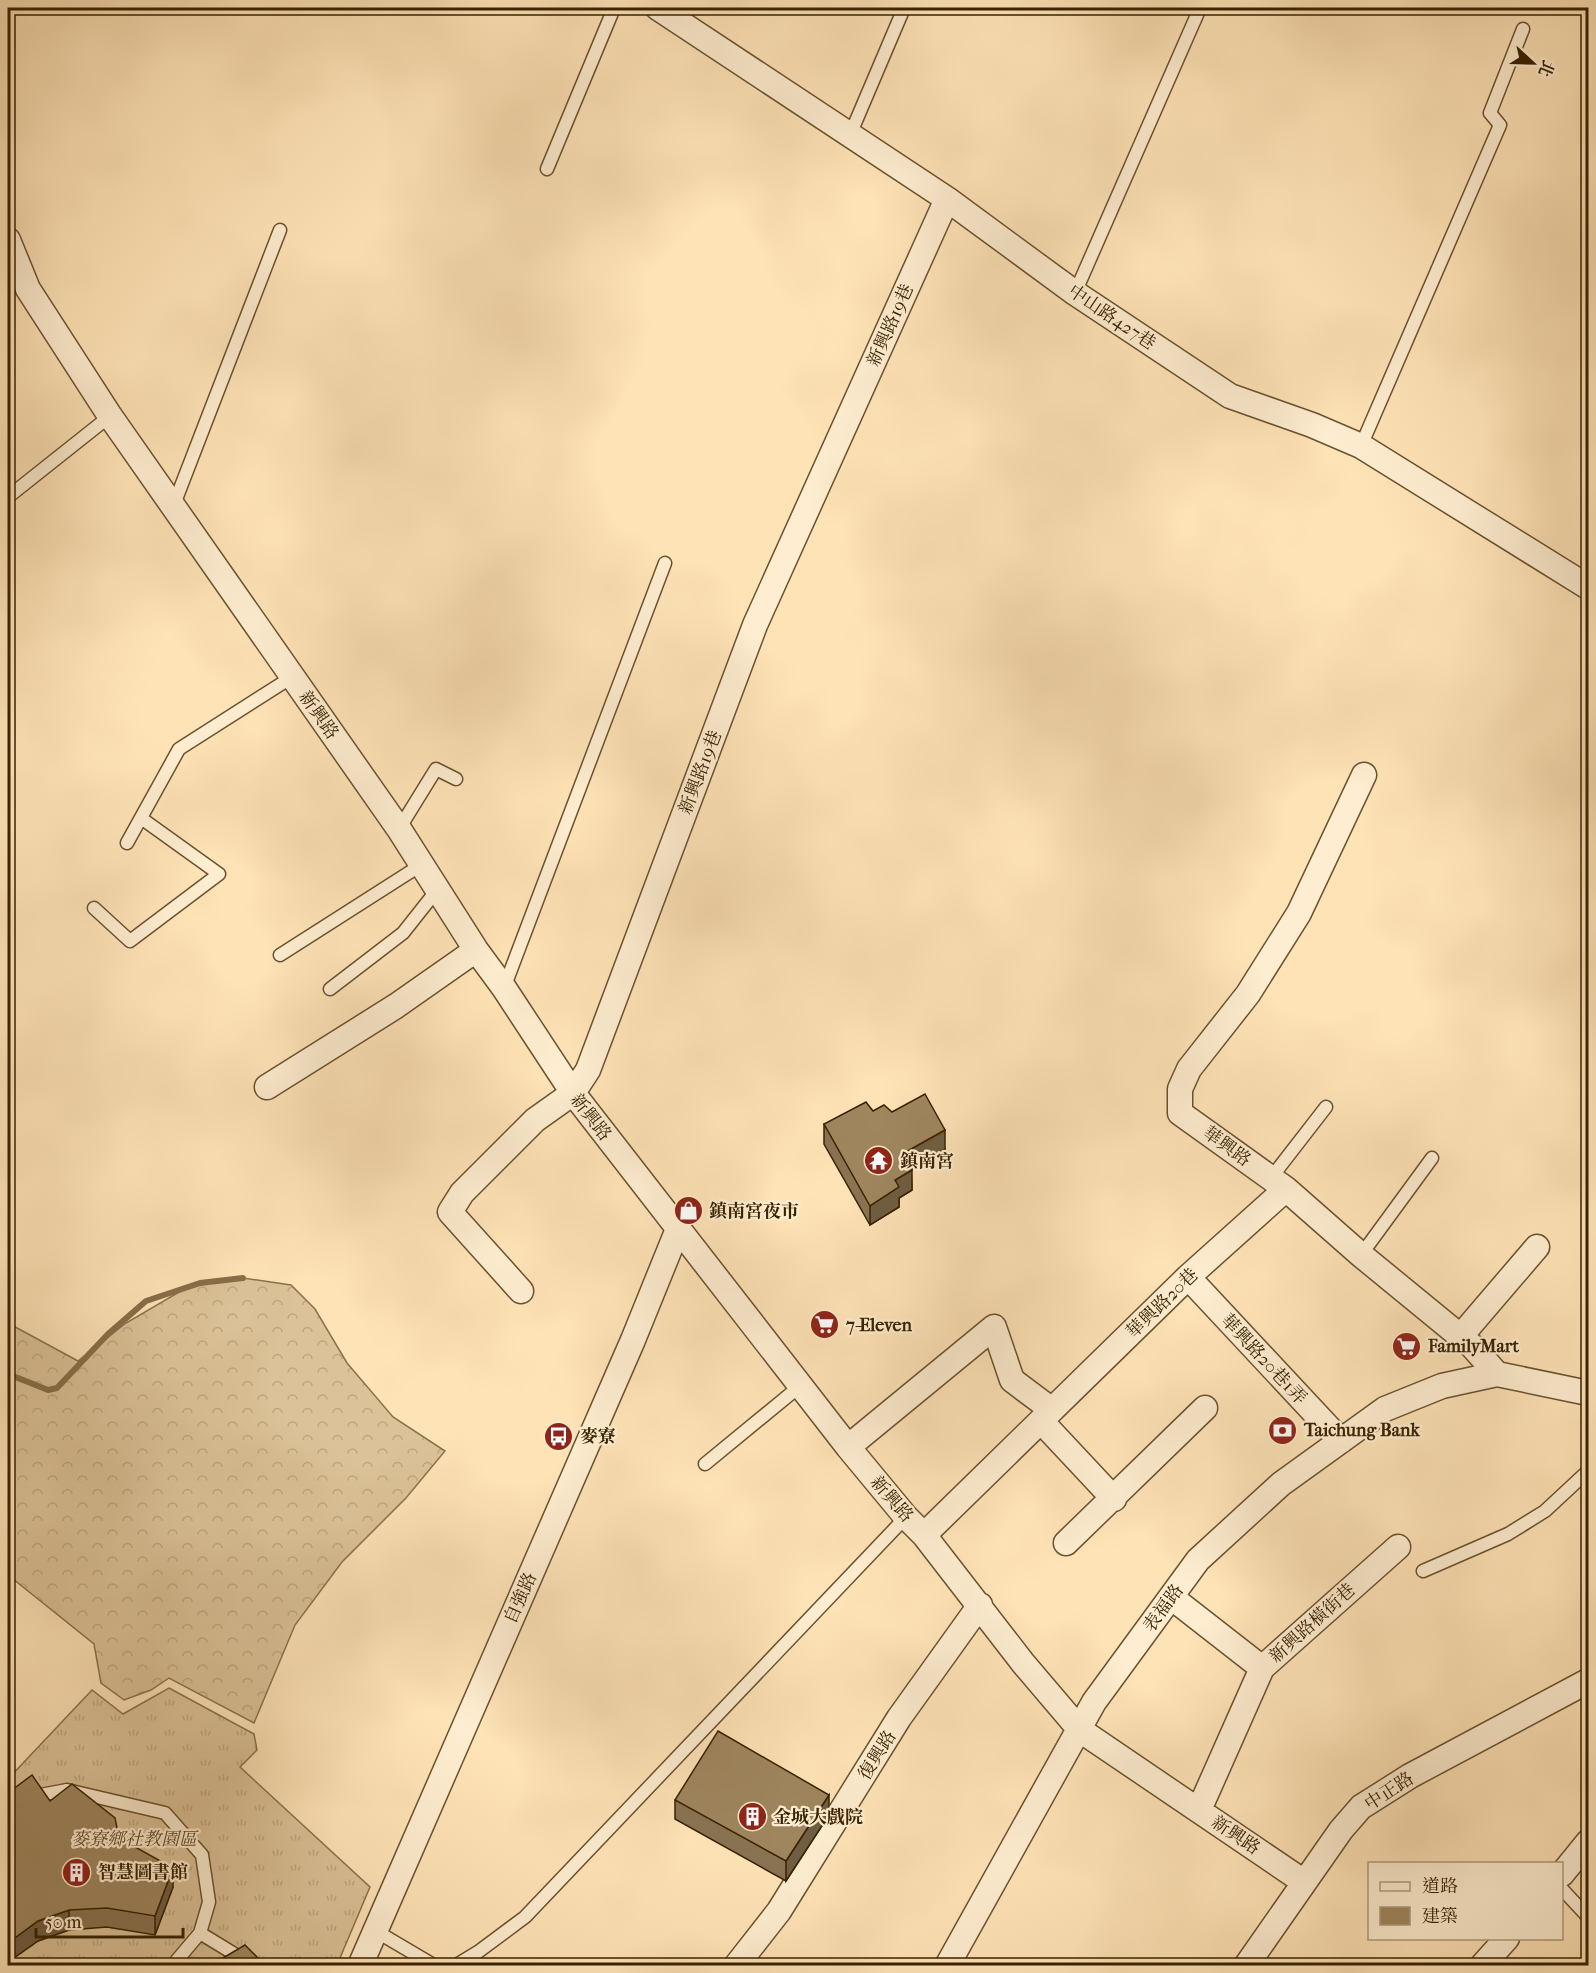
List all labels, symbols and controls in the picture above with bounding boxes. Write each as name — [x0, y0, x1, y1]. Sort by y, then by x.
north arrow — [1503, 33, 1563, 93]
text: 北 — [1535, 57, 1558, 79]
street label: 新興路19巷 — [863, 281, 918, 370]
street label: 中山路427巷 — [1064, 281, 1159, 354]
street label: 新興路 — [295, 687, 343, 743]
street label: 新興路19巷 — [675, 727, 726, 817]
street label: 新興路 — [566, 1090, 616, 1145]
street label: 華興路 — [1199, 1122, 1255, 1171]
temple icon: 鎮南宮 — [863, 1145, 895, 1177]
place label: 鎮南宮 — [900, 1151, 954, 1172]
shop icon: 鎮南宮夜市 — [672, 1195, 704, 1227]
place label: 鎮南宮夜市 — [709, 1201, 799, 1222]
street label: 華興路20巷 — [1122, 1264, 1202, 1343]
supermarket icon: 7-Eleven — [809, 1309, 841, 1341]
street label: 華興路20巷1弄 — [1217, 1310, 1311, 1409]
place label: 7-Eleven — [845, 1315, 912, 1336]
supermarket icon: FamilyMart — [1391, 1330, 1423, 1362]
place label: FamilyMart — [1427, 1336, 1520, 1357]
bank icon: Taichung Bank — [1267, 1414, 1299, 1446]
bus stop icon: 麥寮 — [543, 1420, 575, 1452]
place label: Taichung Bank — [1303, 1420, 1420, 1441]
place label: 麥寮 — [580, 1426, 616, 1447]
street label: 新興路 — [866, 1472, 917, 1527]
street label: 自強路 — [500, 1569, 541, 1627]
street label: 新興路橫街巷 — [1265, 1579, 1359, 1667]
street label: 表福路 — [1139, 1580, 1188, 1636]
street label: 復興路 — [854, 1727, 901, 1784]
street label: 中正路 — [1361, 1768, 1418, 1815]
building icon: 金城大戲院 — [736, 1801, 768, 1833]
place label: 金城大戲院 — [773, 1807, 863, 1828]
street label: 新興路 — [1207, 1812, 1264, 1859]
park label: 麥寮鄉社教園區 — [71, 1829, 199, 1850]
building icon: 智慧圖書館 — [61, 1856, 93, 1888]
place label: 智慧圖書館 — [98, 1862, 188, 1883]
legend — [1368, 1862, 1563, 1940]
text: 道路 — [1422, 1876, 1458, 1897]
scale bar — [36, 1901, 183, 1939]
text: 建築 — [1422, 1906, 1458, 1927]
text: 50 m — [45, 1912, 82, 1933]

